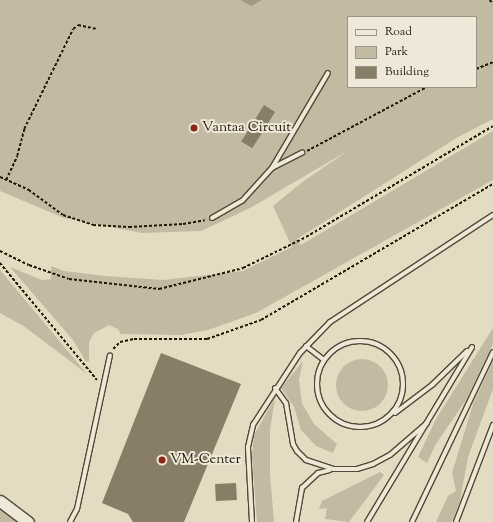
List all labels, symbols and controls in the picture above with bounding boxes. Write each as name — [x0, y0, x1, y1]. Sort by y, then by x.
legend — [347, 16, 477, 88]
text: Road — [385, 23, 412, 41]
text: Park — [385, 43, 408, 61]
text: Building — [385, 63, 429, 81]
place label: Vantaa Circuit — [202, 120, 291, 136]
marker: Vantaa Circuit — [189, 123, 199, 133]
place label: VM-Center — [170, 452, 241, 468]
marker: VM-Center — [157, 455, 167, 465]

